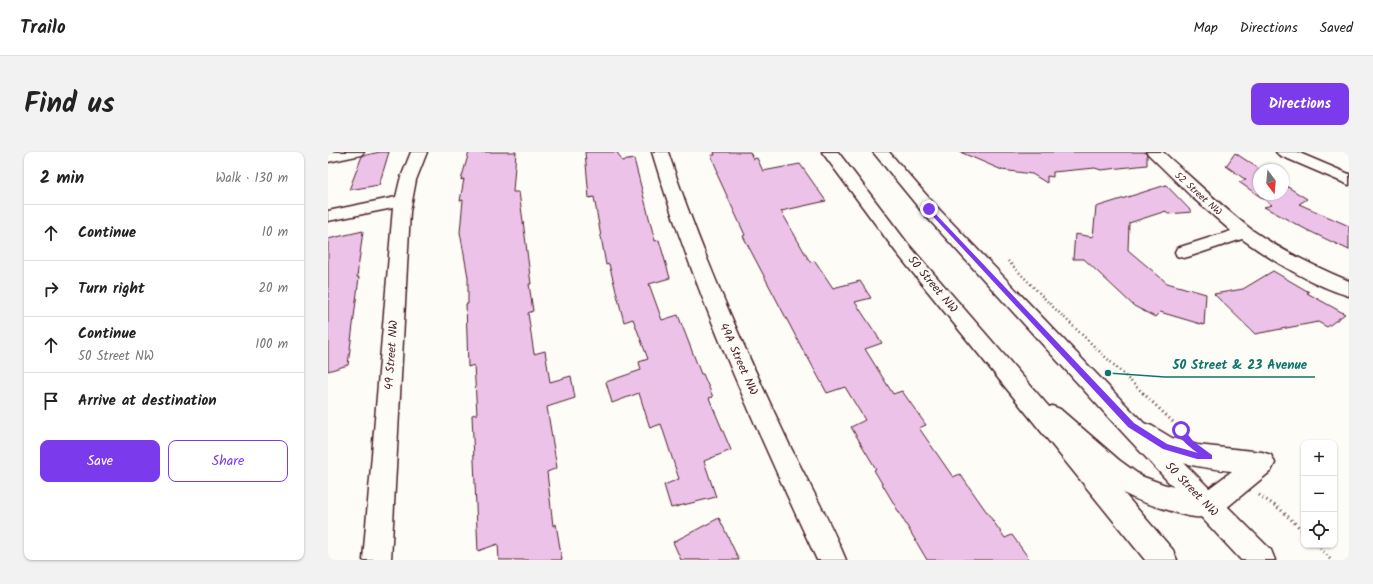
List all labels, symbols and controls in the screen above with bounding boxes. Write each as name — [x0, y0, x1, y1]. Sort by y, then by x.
text: Trailo — [20, 13, 66, 43]
text: Map — [1193, 17, 1218, 39]
text: Directions — [1240, 17, 1298, 39]
text: Saved — [1320, 17, 1353, 39]
text: Find us — [24, 82, 115, 127]
button: Directions — [1251, 83, 1349, 125]
north arrow — [1253, 164, 1289, 200]
text: 2 min — [40, 165, 84, 192]
text: Walk · 130 m — [215, 168, 288, 189]
street label: 52 Street NW — [1171, 168, 1226, 220]
route end — [920, 200, 938, 218]
text: Continue — [78, 221, 136, 245]
icon: ahead — [40, 222, 62, 244]
text: 10 m — [262, 222, 288, 243]
street label: 50 Street NW — [903, 251, 962, 317]
text: Turn right — [78, 277, 145, 301]
icon: right — [40, 278, 62, 300]
text: 20 m — [258, 278, 288, 299]
street label: 49 Street NW — [380, 319, 403, 391]
street label: 49A Street NW — [714, 320, 763, 398]
text: Continue — [78, 322, 136, 346]
icon: ahead — [40, 334, 62, 356]
text: 100 m — [255, 334, 288, 355]
text: 50 Street NW — [78, 346, 154, 367]
callout: 50 Street & 23 Avenue — [1165, 352, 1315, 377]
text: 50 Street & 23 Avenue — [1172, 355, 1308, 376]
text: Arrive at destination — [78, 389, 217, 413]
icon: arrive — [40, 390, 62, 412]
route start — [1172, 421, 1190, 439]
button: Save — [40, 440, 160, 482]
button: Share — [168, 440, 288, 482]
map controls — [1301, 440, 1337, 548]
button: + — [1301, 440, 1337, 476]
street label: 50 Street NW — [1160, 458, 1223, 521]
button: − — [1301, 476, 1337, 512]
button: locate — [1301, 512, 1337, 548]

